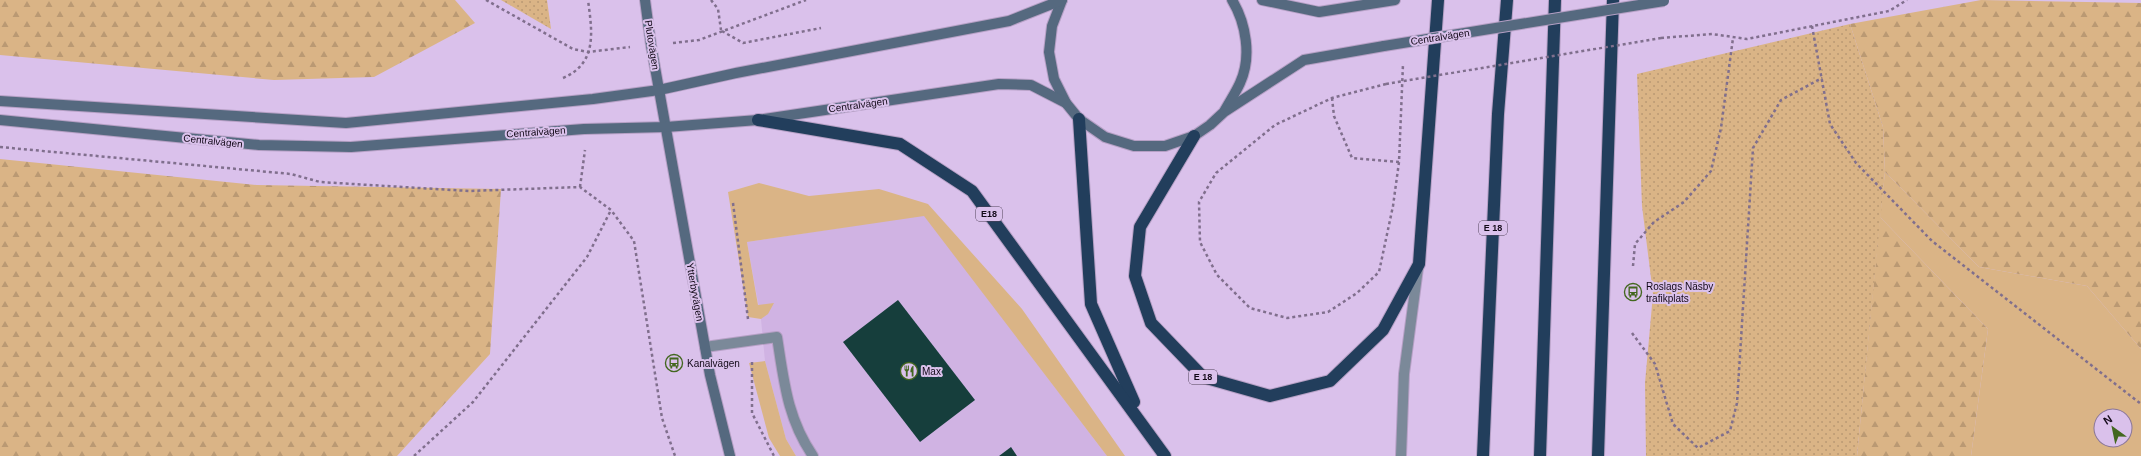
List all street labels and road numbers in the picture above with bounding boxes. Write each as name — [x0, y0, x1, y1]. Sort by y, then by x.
street label: Plutovägen — [643, 19, 661, 71]
street label: Centralvägen — [1410, 27, 1470, 47]
street label: Centralvägen — [828, 95, 888, 115]
street label: Centralvägen — [506, 124, 566, 140]
street label: Centralvägen — [183, 132, 243, 150]
road number: E18 — [976, 207, 1002, 221]
road number: E 18 — [1479, 221, 1507, 235]
street label: Ytterbyvägen — [684, 262, 706, 322]
road number: E 18 — [1189, 370, 1217, 384]

